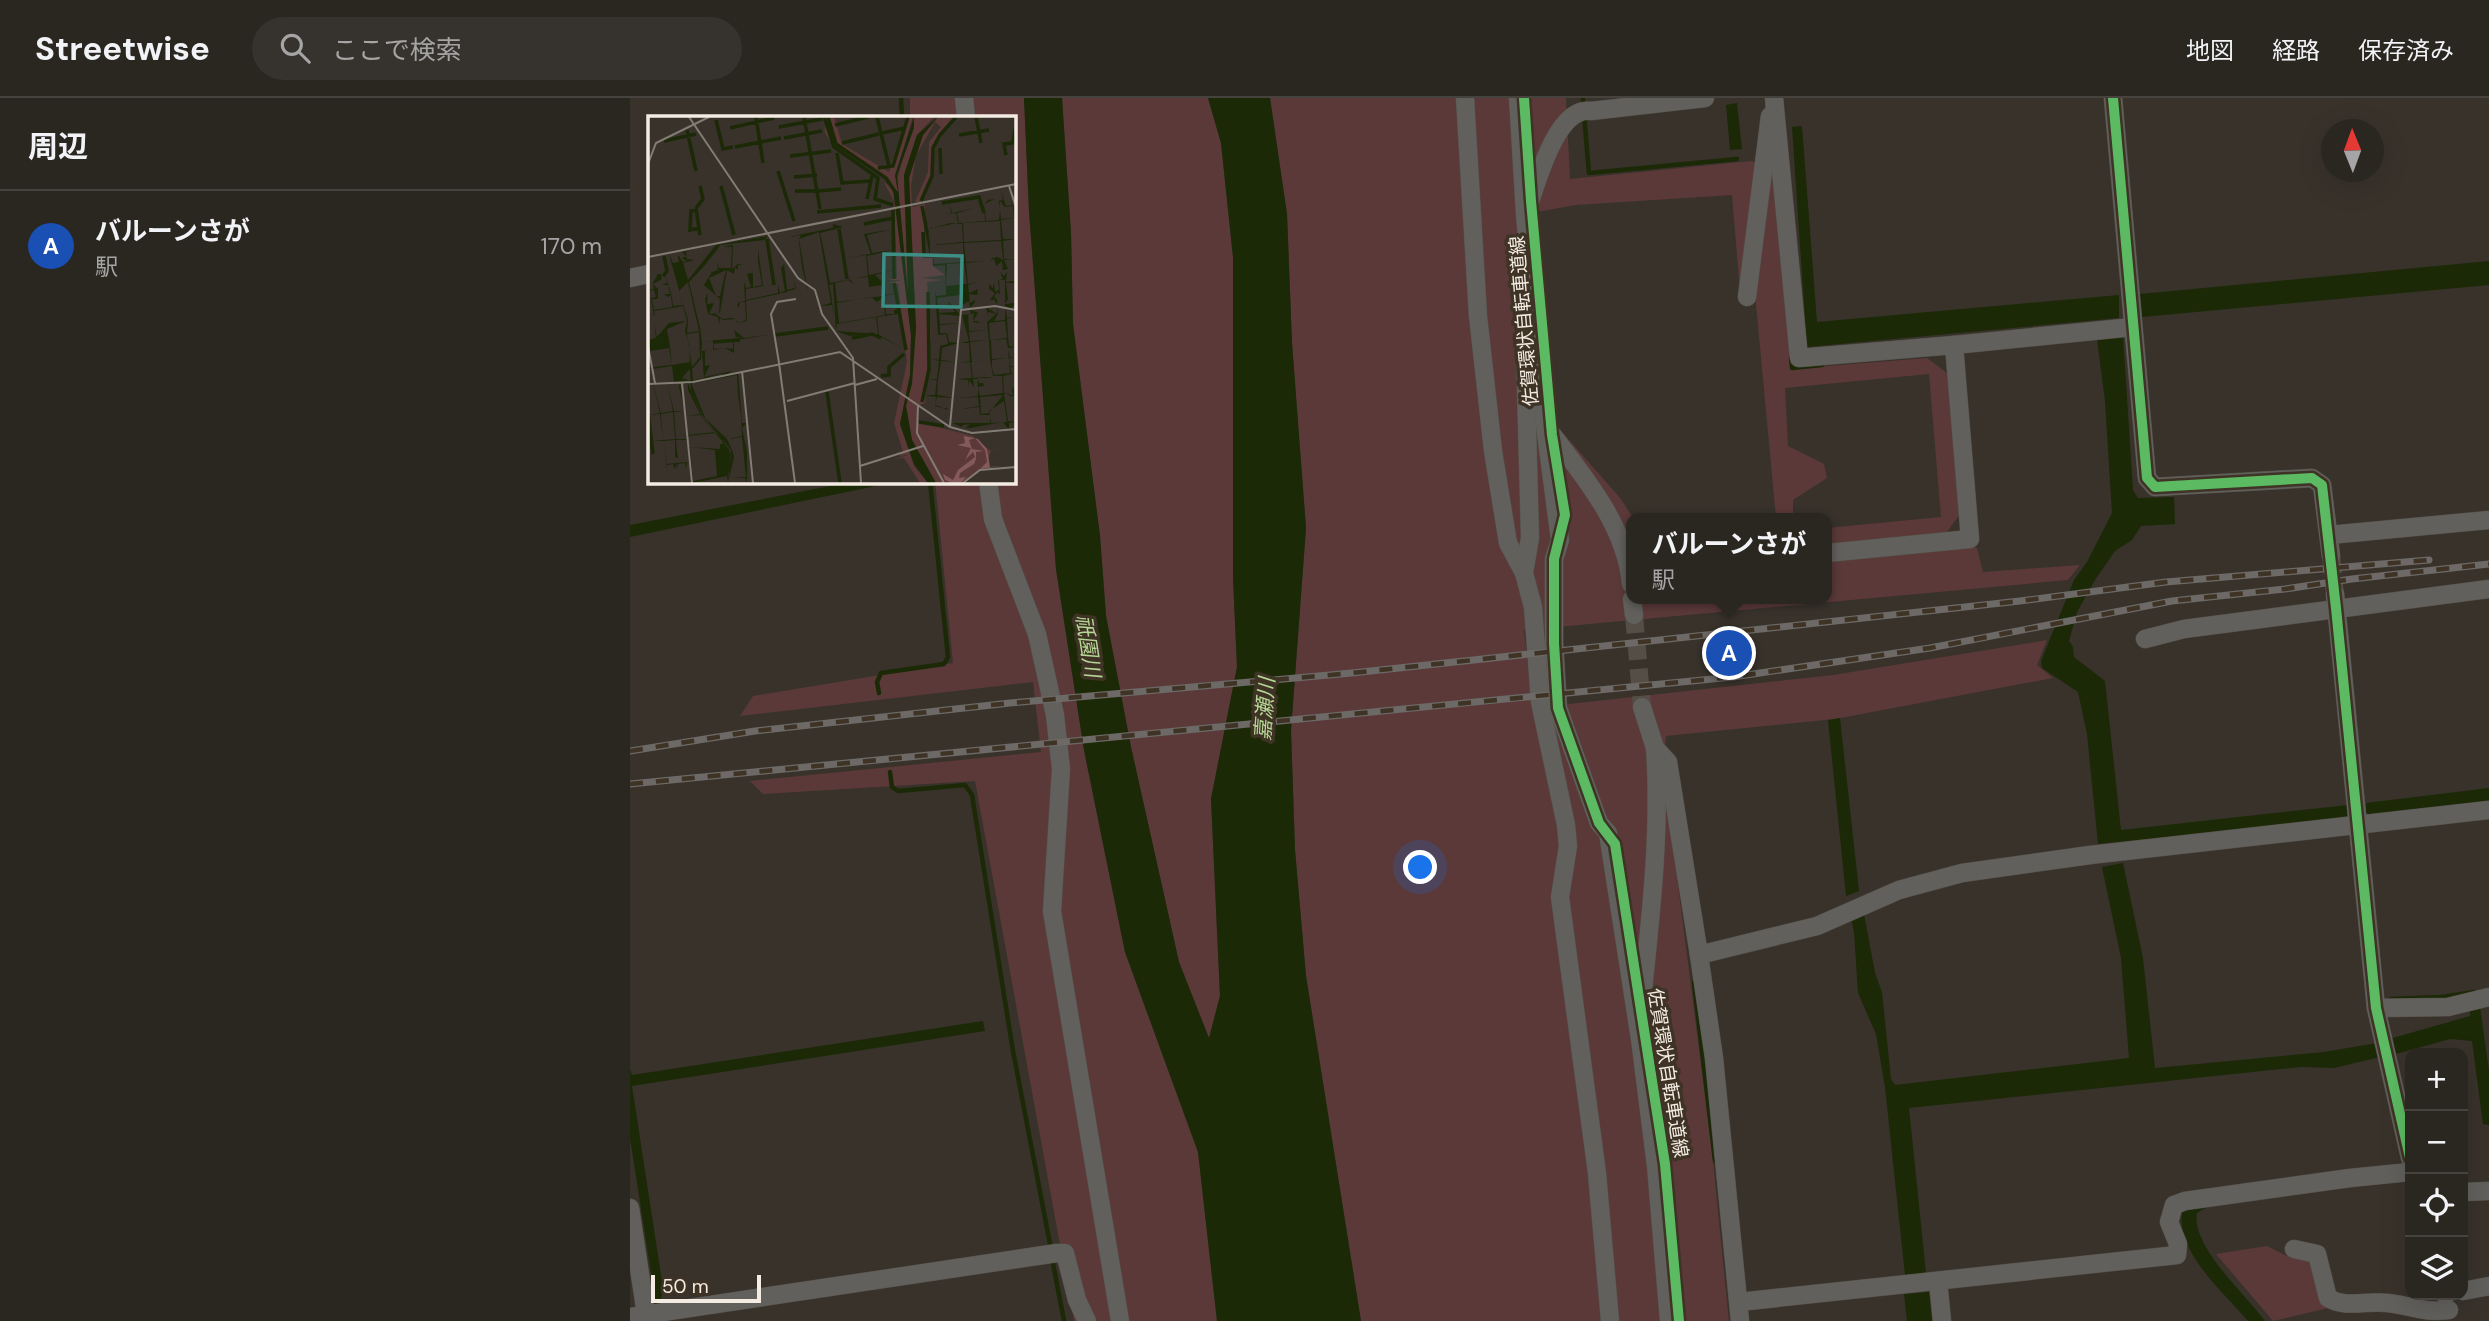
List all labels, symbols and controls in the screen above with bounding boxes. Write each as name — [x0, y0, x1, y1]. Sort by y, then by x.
search box — [252, 17, 742, 80]
text: Streetwise — [35, 27, 210, 70]
icon: search — [276, 29, 314, 67]
text: ここで検索 — [332, 33, 462, 67]
text: 地図 — [2186, 35, 2234, 66]
text: 経路 — [2272, 35, 2320, 66]
text: 保存済み — [2358, 35, 2454, 66]
inset map — [648, 116, 1015, 483]
north arrow — [2321, 119, 2384, 182]
text: 周辺 — [28, 127, 88, 166]
text: バルーンさが — [95, 214, 250, 248]
text: A — [43, 231, 59, 261]
text: 170 m — [541, 231, 602, 261]
street label: 佐賀環状自転車道線 — [1504, 235, 1544, 407]
text: 駅 — [95, 252, 118, 282]
popup — [1626, 513, 1832, 604]
text: バルーンさが — [1652, 527, 1806, 561]
text: 駅 — [1652, 565, 1675, 595]
water label: 祇園川 — [1069, 613, 1107, 681]
pin: A — [1706, 627, 1752, 679]
water label: 嘉瀬川 — [1249, 675, 1281, 741]
your location — [1403, 850, 1437, 884]
street label: 佐賀環状自転車道線 — [1642, 987, 1694, 1159]
map controls — [2405, 1048, 2468, 1300]
button: + — [2405, 1048, 2468, 1111]
button: − — [2405, 1111, 2468, 1174]
button: locate — [2405, 1174, 2468, 1237]
button: layers — [2405, 1237, 2468, 1300]
scale bar — [651, 1272, 761, 1304]
text: 50 m — [662, 1274, 709, 1299]

